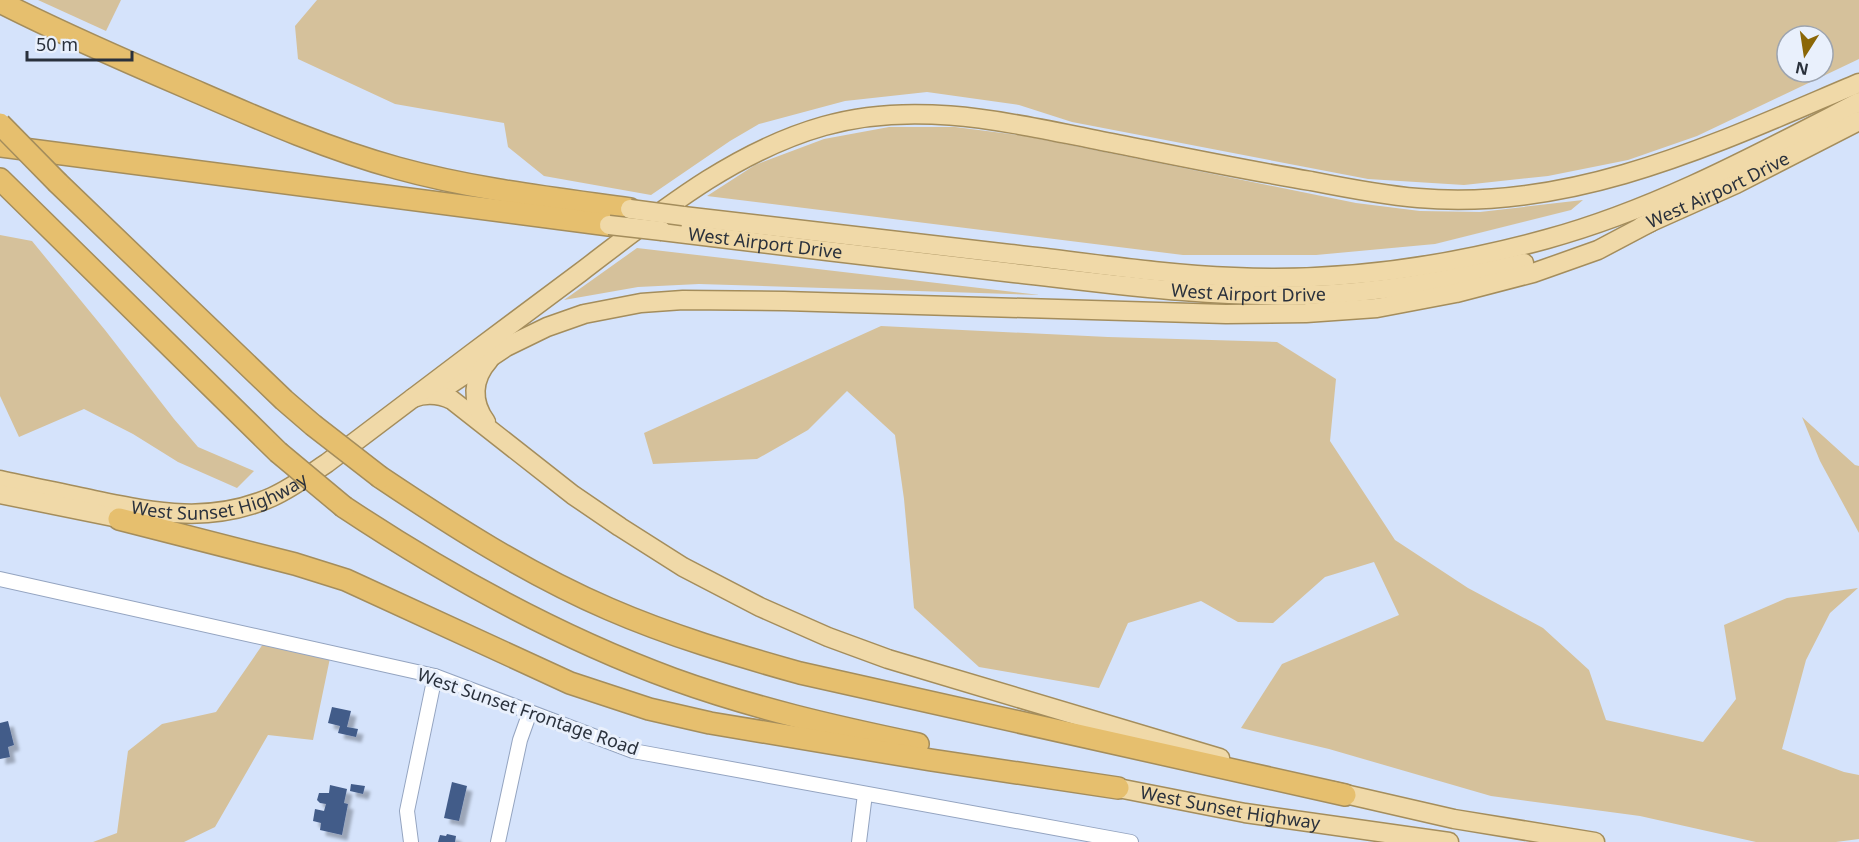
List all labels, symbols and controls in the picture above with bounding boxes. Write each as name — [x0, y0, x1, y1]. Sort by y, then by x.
scale bar — [27, 24, 132, 62]
north arrow — [1775, 24, 1835, 84]
text: 50 m — [36, 32, 78, 56]
text: N — [1793, 57, 1811, 81]
street label: West Airport Drive — [1643, 146, 1793, 233]
street label: West Airport Drive — [687, 221, 844, 264]
street label: West Airport Drive — [1170, 277, 1326, 306]
street label: West Sunset Highway — [129, 466, 312, 525]
street label: West Sunset Frontage Road — [414, 662, 642, 760]
street label: West Sunset Highway — [1138, 780, 1323, 835]

